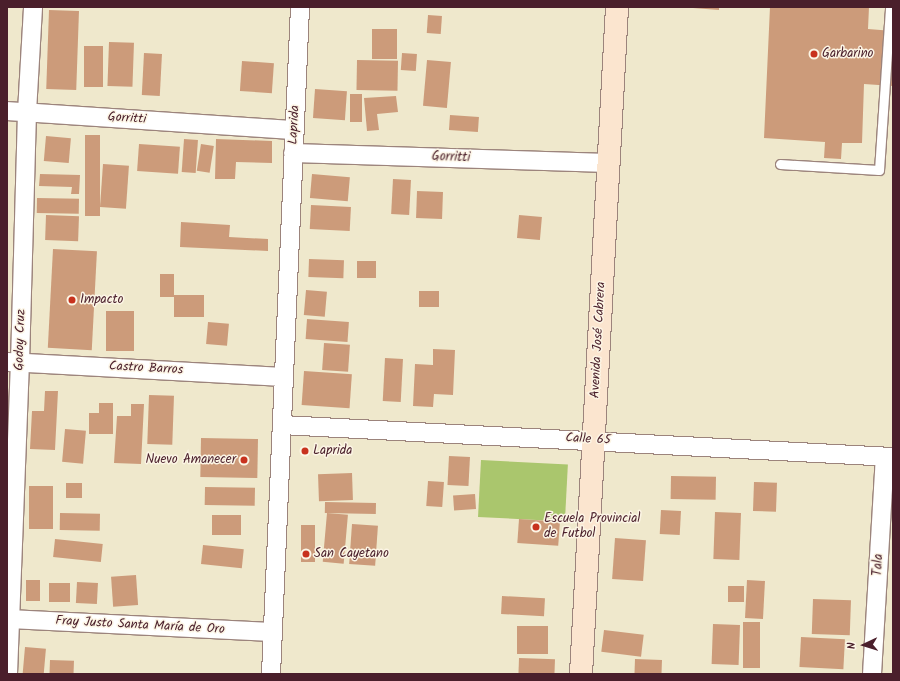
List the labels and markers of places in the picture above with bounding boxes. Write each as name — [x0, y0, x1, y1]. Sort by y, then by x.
place label: Garbarino — [822, 46, 873, 62]
marker: Garbarino — [809, 49, 819, 59]
place label: Impacto — [80, 292, 123, 308]
marker: Impacto — [67, 295, 77, 305]
place label: Laprida — [313, 443, 352, 459]
marker: Laprida — [300, 446, 310, 456]
place label: Nuevo Amanecer — [145, 452, 236, 468]
marker: Nuevo Amanecer — [239, 455, 249, 465]
place label: Escuela Provincial de Futbol — [544, 512, 640, 543]
marker: Escuela Provincial de Futbol — [531, 522, 541, 532]
place label: San Cayetano — [314, 546, 389, 562]
marker: San Cayetano — [301, 549, 311, 559]

